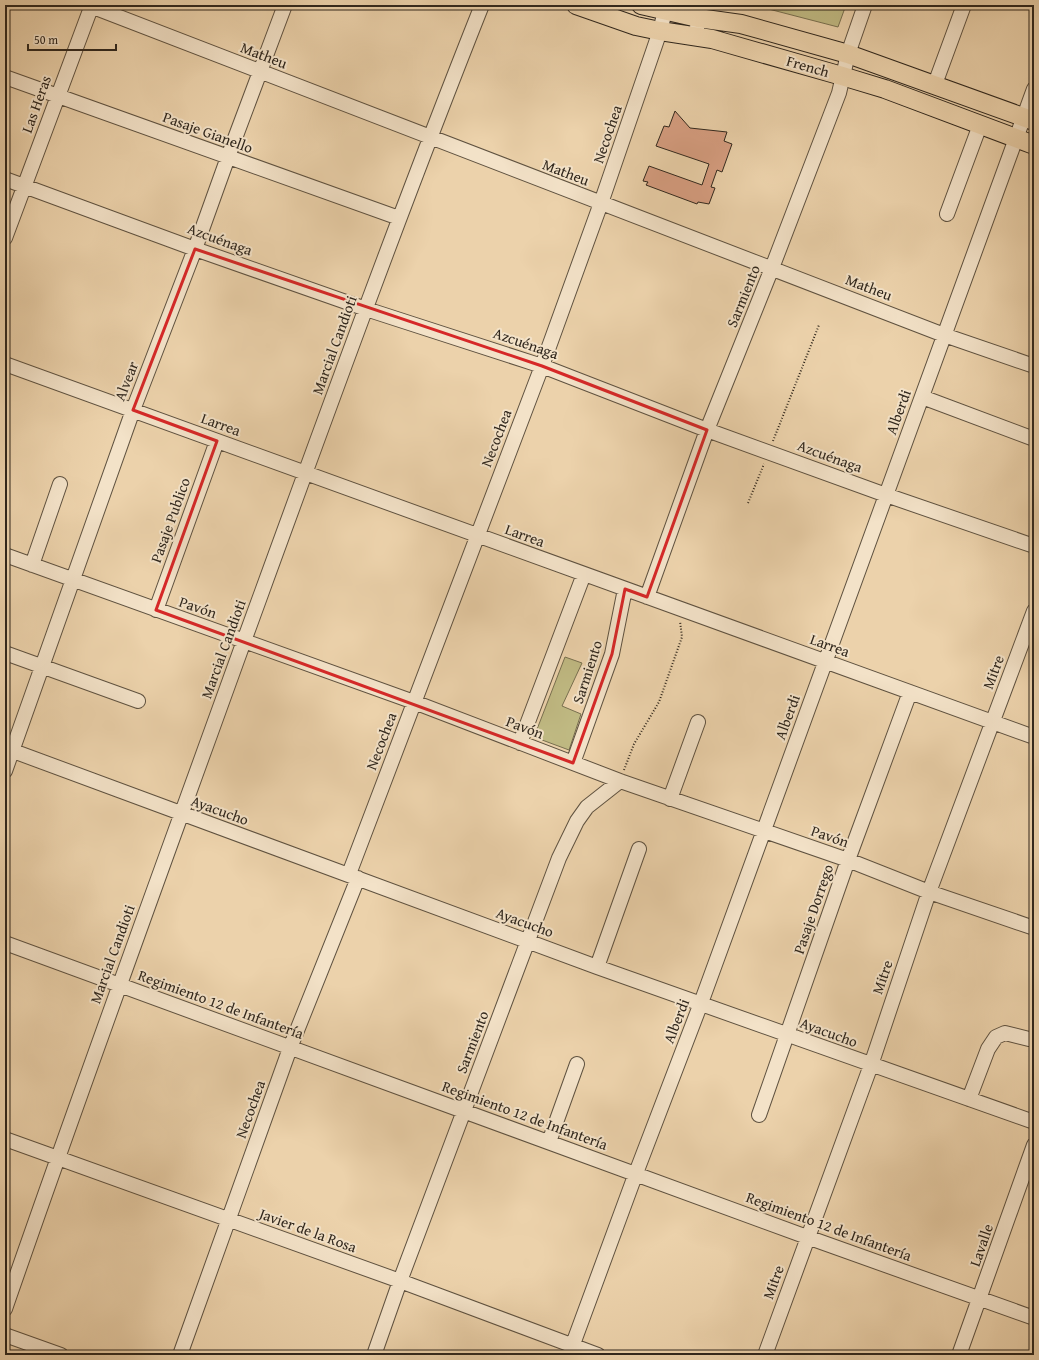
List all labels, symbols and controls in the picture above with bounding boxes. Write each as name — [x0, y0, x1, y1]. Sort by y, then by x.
scale bar — [28, 26, 116, 52]
text: 50 m — [34, 31, 58, 48]
street label: Matheu — [238, 37, 291, 74]
street label: French — [784, 50, 832, 82]
street label: Las Heras — [16, 72, 56, 136]
street label: Necochea — [587, 102, 627, 166]
street label: Pasaje Gianello — [160, 106, 256, 158]
street label: Matheu — [540, 154, 593, 191]
street label: Azcuénaga — [185, 218, 255, 260]
street label: Sarmiento — [721, 261, 765, 330]
street label: Matheu — [843, 269, 896, 306]
street label: Marcial Candioti — [306, 293, 362, 397]
street label: Azcuénaga — [491, 322, 561, 364]
street label: Alvear — [109, 358, 143, 404]
street label: Alberdi — [880, 387, 916, 437]
street label: Necochea — [475, 406, 517, 470]
street label: Larrea — [198, 407, 244, 441]
street label: Azcuénaga — [795, 435, 865, 477]
street label: Pasaje Publico — [145, 474, 195, 566]
street label: Larrea — [502, 518, 548, 552]
street label: Pavón — [176, 591, 220, 623]
street label: Marcial Candioti — [195, 597, 251, 701]
street label: Larrea — [807, 628, 853, 662]
street label: Sarmiento — [567, 637, 607, 706]
street label: Mitre — [977, 652, 1009, 692]
street label: Alberdi — [769, 692, 805, 742]
street label: Necochea — [360, 709, 402, 773]
street label: Pavón — [503, 710, 547, 744]
street label: Ayacucho — [188, 790, 252, 830]
street label: Pavón — [808, 820, 852, 852]
street label: Pasaje Dorrego — [788, 861, 838, 957]
street label: Marcial Candioti — [84, 902, 140, 1006]
street label: Ayacucho — [493, 902, 557, 942]
street label: Mitre — [866, 957, 898, 997]
street label: Regimiento 12 de Infantería — [135, 964, 307, 1044]
street label: Alberdi — [658, 996, 694, 1046]
street label: Sarmiento — [450, 1007, 494, 1076]
street label: Ayacucho — [797, 1012, 861, 1052]
street label: Regimiento 12 de Infantería — [439, 1075, 611, 1155]
street label: Necochea — [230, 1077, 270, 1141]
street label: Regimiento 12 de Infantería — [743, 1186, 915, 1266]
street label: Javier de la Rosa — [255, 1202, 360, 1257]
street label: Lavalle — [964, 1221, 998, 1269]
street label: Mitre — [757, 1262, 789, 1302]

